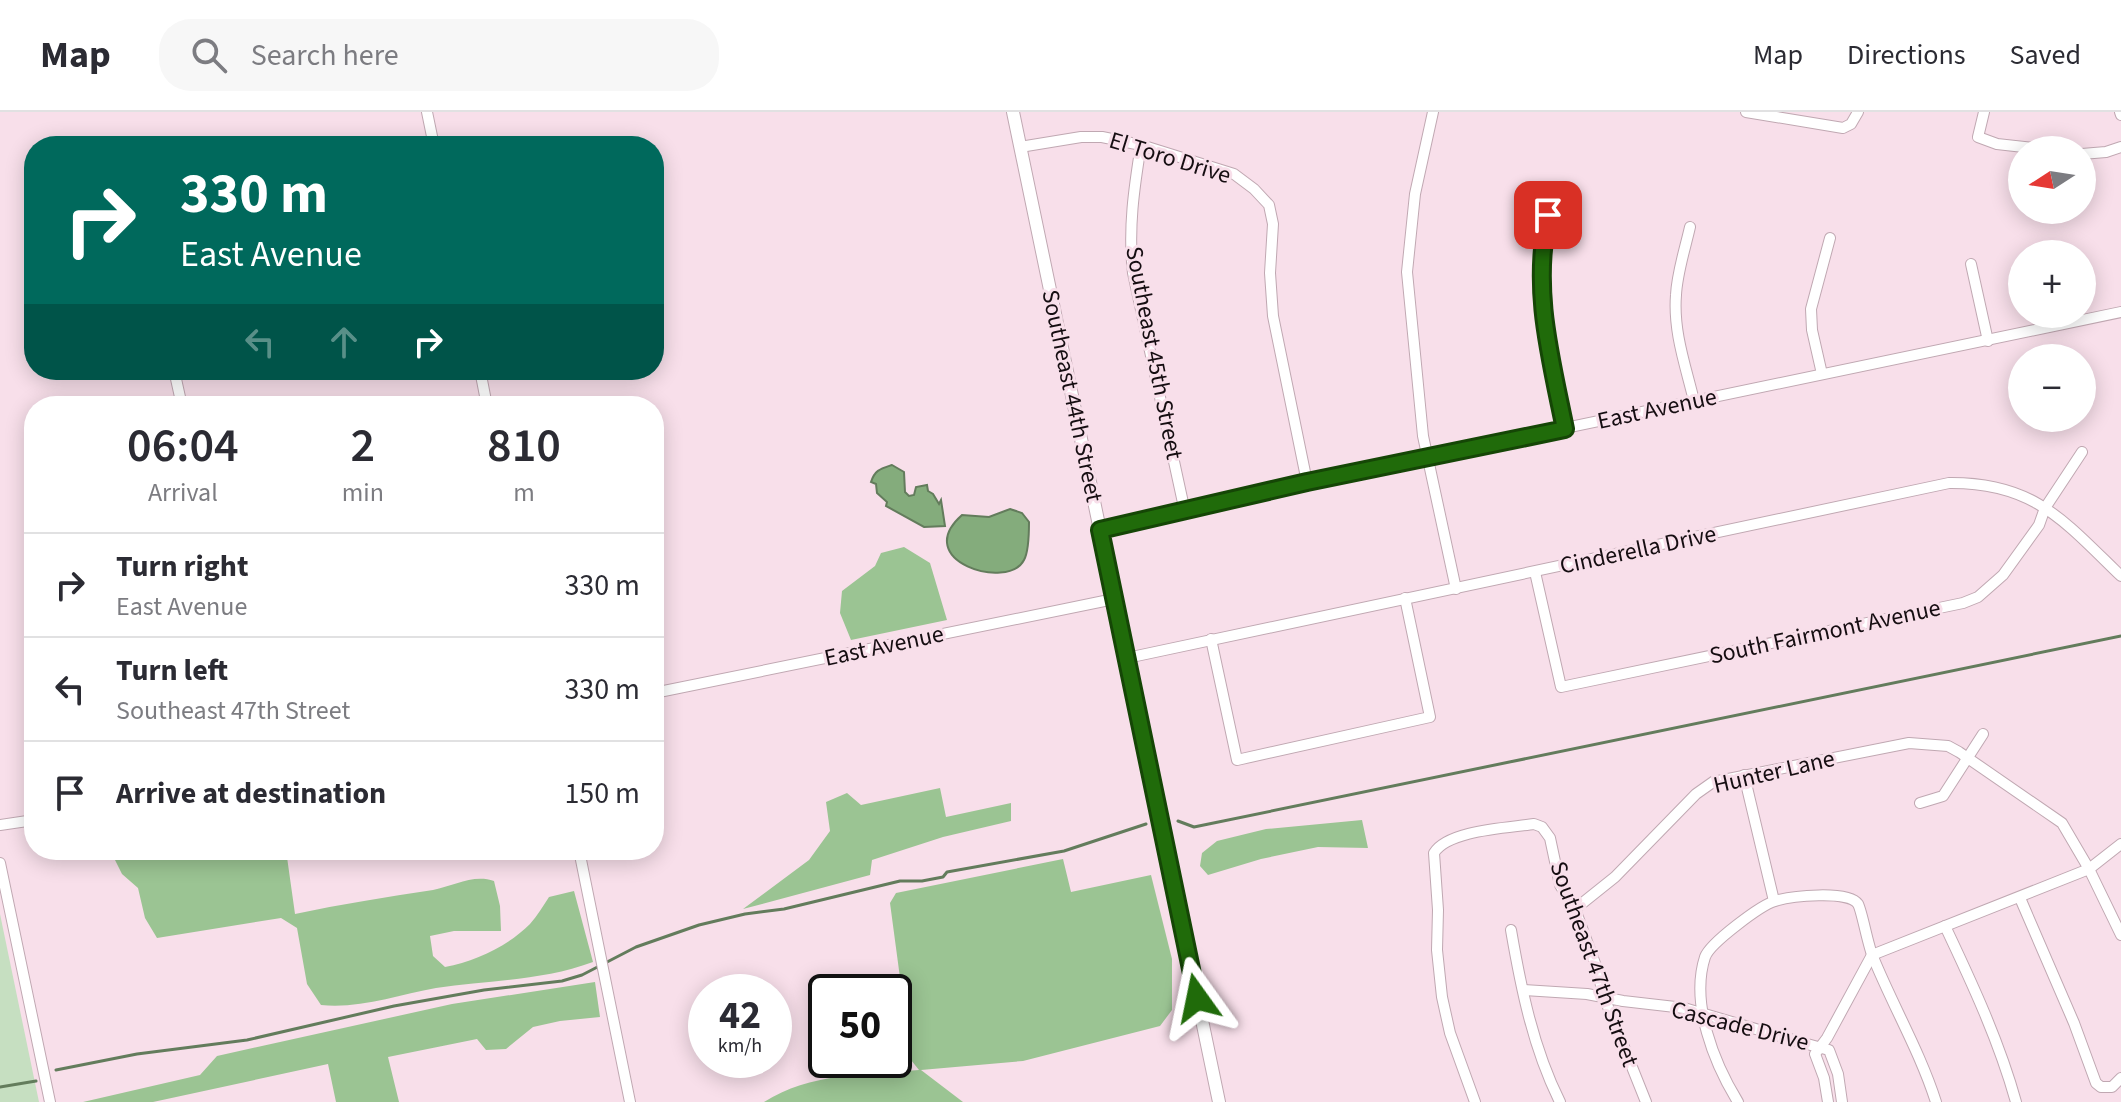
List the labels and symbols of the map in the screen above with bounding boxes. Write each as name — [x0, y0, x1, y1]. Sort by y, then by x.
street label: El Toro Drive — [1105, 123, 1235, 193]
north arrow — [2008, 136, 2096, 224]
pin — [1514, 181, 1582, 249]
street label: Southeast 45th Street — [1116, 244, 1192, 462]
street label: Southeast 44th Street — [1032, 287, 1112, 505]
street label: East Avenue — [1594, 379, 1720, 439]
street label: Cinderella Drive — [1557, 516, 1719, 584]
street label: South Fairmont Avenue — [1706, 590, 1944, 674]
street label: East Avenue — [821, 616, 947, 676]
street label: Hunter Lane — [1710, 741, 1838, 803]
street label: Southeast 47th Street — [1541, 856, 1647, 1072]
position arrow — [1155, 956, 1239, 1040]
speed limit sign: 50 — [808, 974, 912, 1078]
street label: Cascade Drive — [1668, 992, 1812, 1060]

